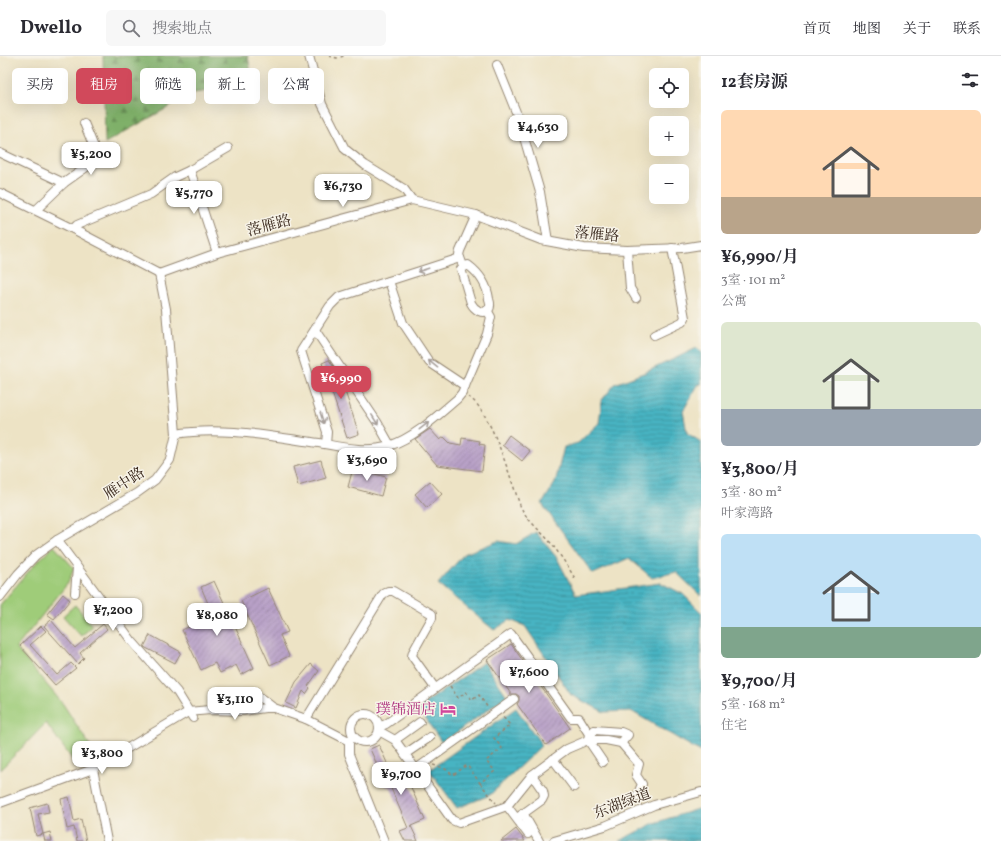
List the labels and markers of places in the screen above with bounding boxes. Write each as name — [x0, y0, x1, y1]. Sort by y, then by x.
pin: ¥4,630 — [505, 115, 571, 149]
pin: ¥5,200 — [58, 142, 124, 176]
pin: ¥6,730 — [310, 174, 376, 208]
pin: ¥5,770 — [161, 181, 227, 215]
pin: ¥6,990 — [308, 366, 374, 400]
pin: ¥3,690 — [334, 448, 400, 482]
pin: ¥7,200 — [80, 598, 146, 632]
pin: ¥8,080 — [184, 603, 250, 637]
pin: ¥7,600 — [496, 660, 562, 694]
pin: ¥3,110 — [202, 687, 268, 721]
place label: 璞锦酒店 — [376, 700, 436, 721]
hotel icon: 璞锦酒店 — [439, 700, 457, 718]
pin: ¥3,800 — [69, 741, 135, 775]
pin: ¥9,700 — [368, 762, 434, 796]

